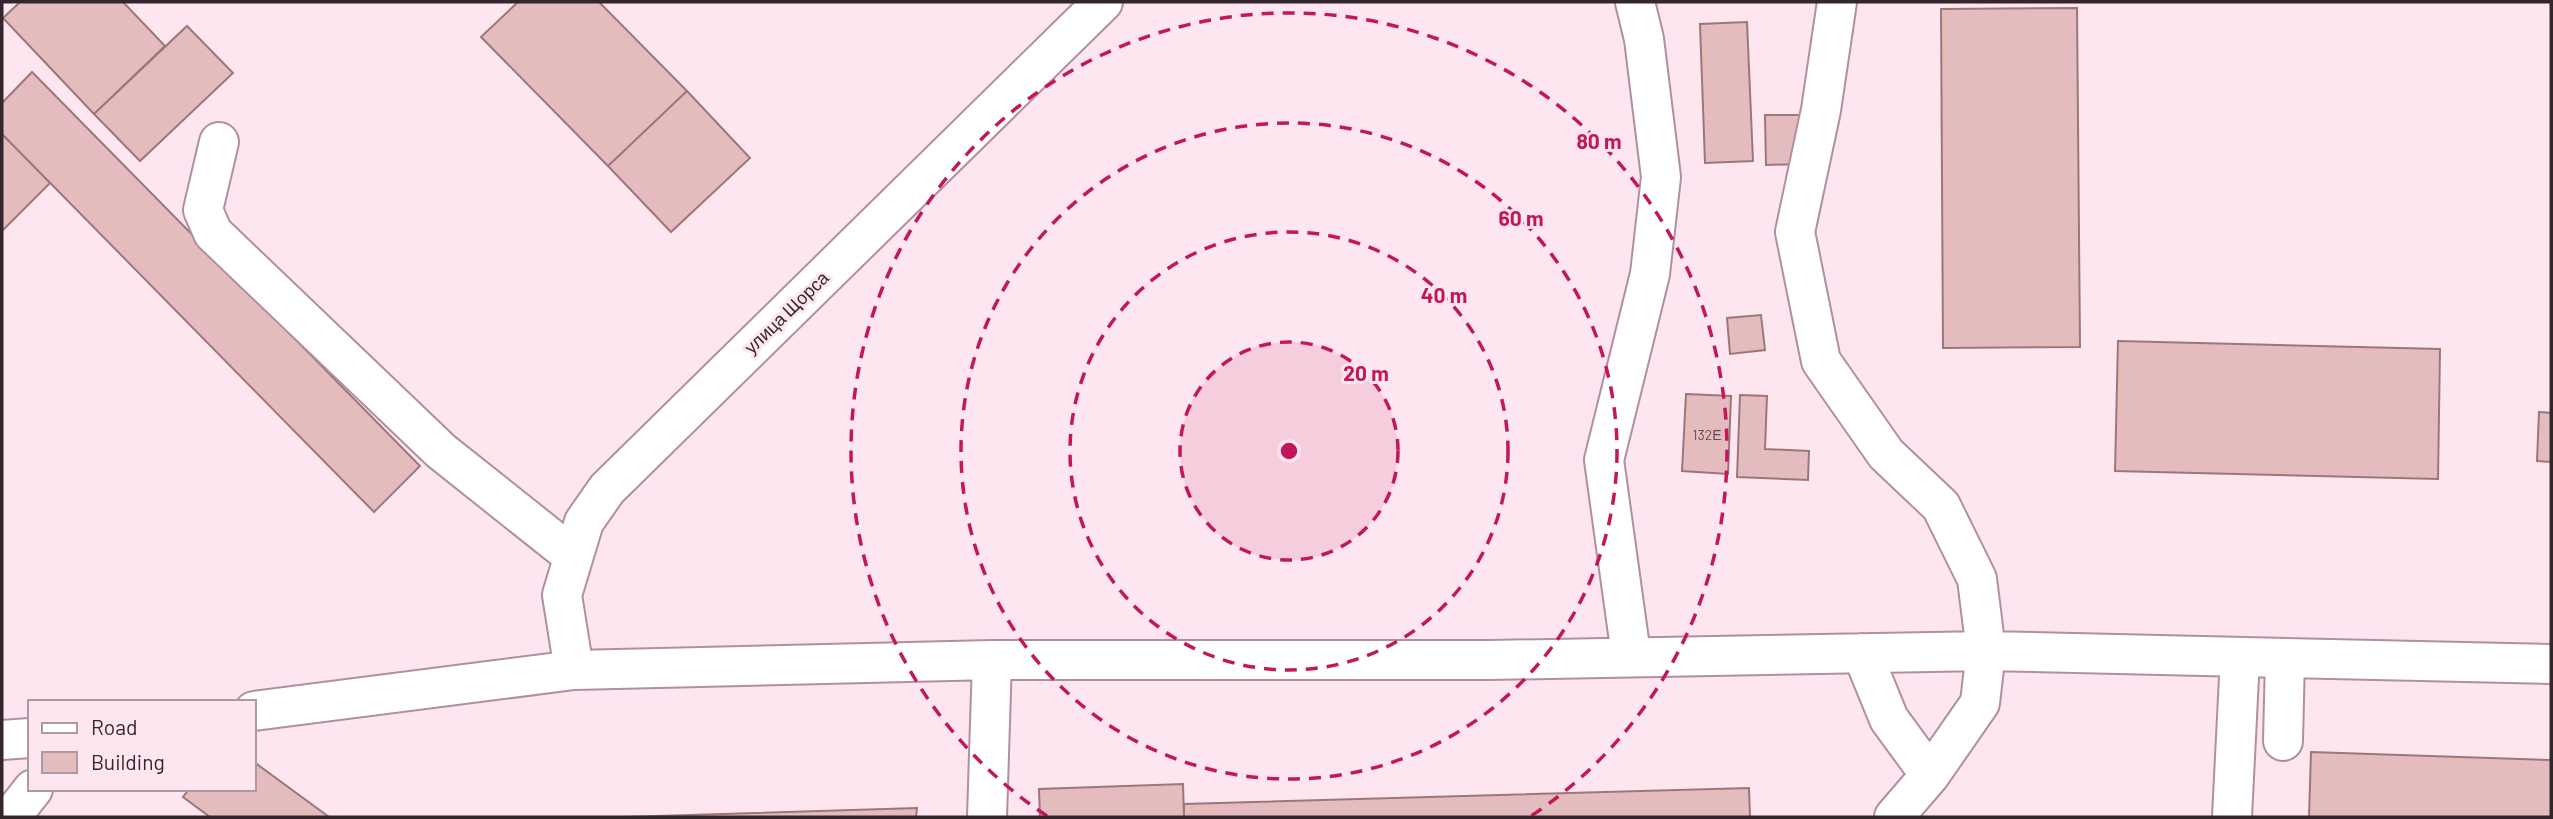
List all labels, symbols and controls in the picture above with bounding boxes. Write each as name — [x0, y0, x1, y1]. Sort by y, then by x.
text: 80 m — [1576, 128, 1622, 153]
text: 60 m — [1499, 205, 1543, 230]
street label: улица Щорса — [739, 266, 834, 358]
text: 40 m — [1421, 282, 1467, 307]
text: 20 m — [1343, 360, 1389, 385]
house number: 132Е — [1693, 426, 1721, 443]
centre of rings — [1277, 439, 1301, 463]
legend — [28, 700, 256, 791]
text: Road — [91, 714, 137, 739]
text: Building — [91, 749, 165, 774]

